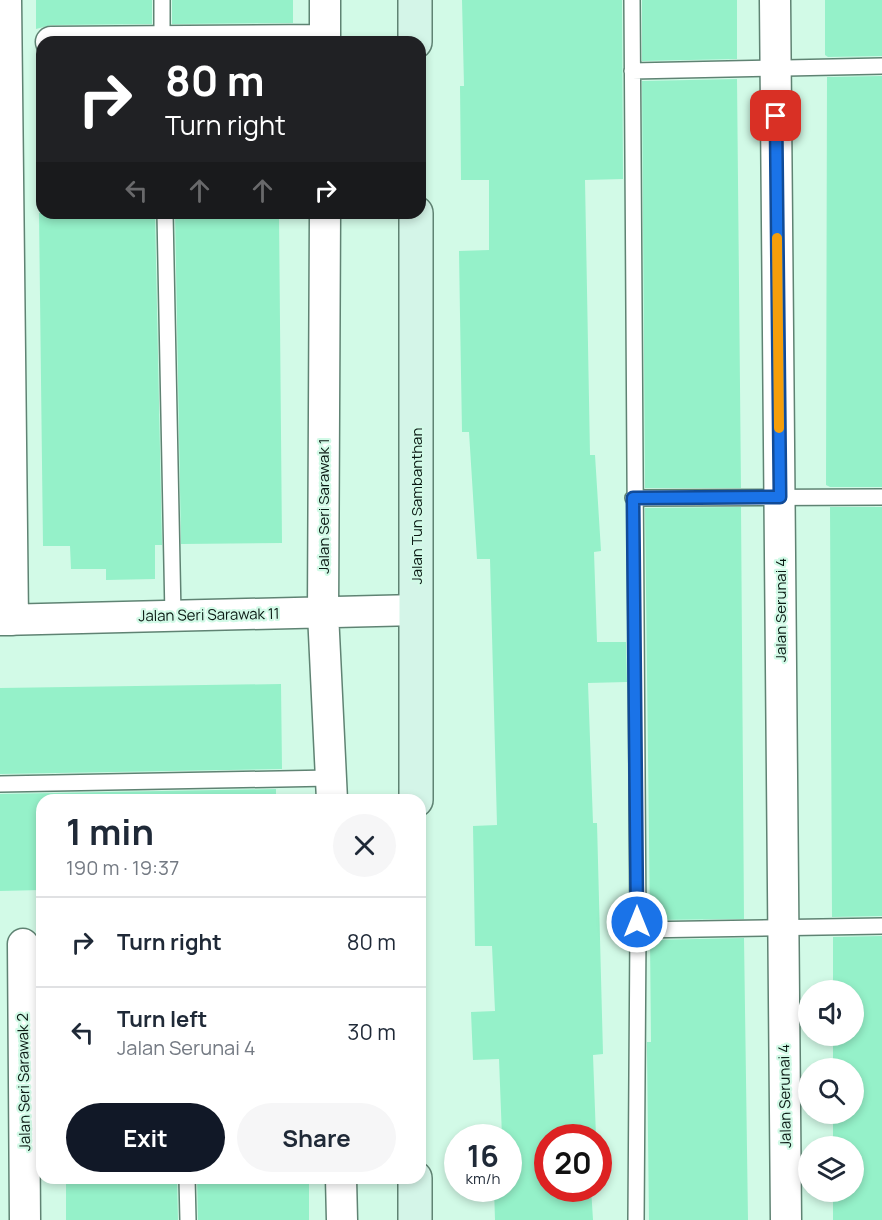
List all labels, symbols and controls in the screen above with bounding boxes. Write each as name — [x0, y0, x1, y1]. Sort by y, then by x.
text: 80 m — [165, 51, 265, 109]
icon: right — [66, 60, 144, 138]
pin — [750, 90, 801, 141]
icon: arrive — [759, 99, 792, 132]
text: Turn right — [165, 106, 286, 143]
icon: left — [120, 174, 153, 207]
icon: ahead — [183, 174, 216, 207]
icon: ahead — [246, 174, 279, 207]
icon: right — [309, 174, 342, 207]
street label: Jalan Tun Sambanthan — [406, 428, 427, 584]
street label: Jalan Seri Sarawak 1 — [313, 438, 334, 574]
street label: Jalan Serunai 4 — [770, 558, 791, 662]
street label: Jalan Seri Sarawak 11 — [138, 603, 280, 626]
text: 1 min — [66, 807, 154, 856]
button: close — [333, 814, 396, 877]
text: 190 m · 19:37 — [66, 854, 179, 881]
position arrow — [605, 890, 669, 954]
icon: right — [66, 926, 99, 959]
text: Turn right — [117, 927, 222, 957]
text: 80 m — [347, 927, 396, 957]
map controls — [798, 980, 864, 1202]
button: sound — [798, 980, 864, 1046]
text: Turn left — [117, 1004, 207, 1034]
street label: Jalan Seri Sarawak 2 — [12, 1013, 35, 1151]
icon: left — [66, 1016, 99, 1049]
text: 30 m — [347, 1017, 396, 1047]
text: Jalan Serunai 4 — [117, 1034, 256, 1061]
street label: Jalan Serunai 4 — [773, 1044, 796, 1148]
button: search — [798, 1058, 864, 1124]
button: Exit — [66, 1103, 225, 1172]
button: Share — [237, 1103, 396, 1172]
speed limit sign: 20 — [534, 1124, 612, 1202]
text: 16 — [467, 1135, 499, 1176]
button: layers — [798, 1136, 864, 1202]
text: km/h — [466, 1168, 500, 1189]

